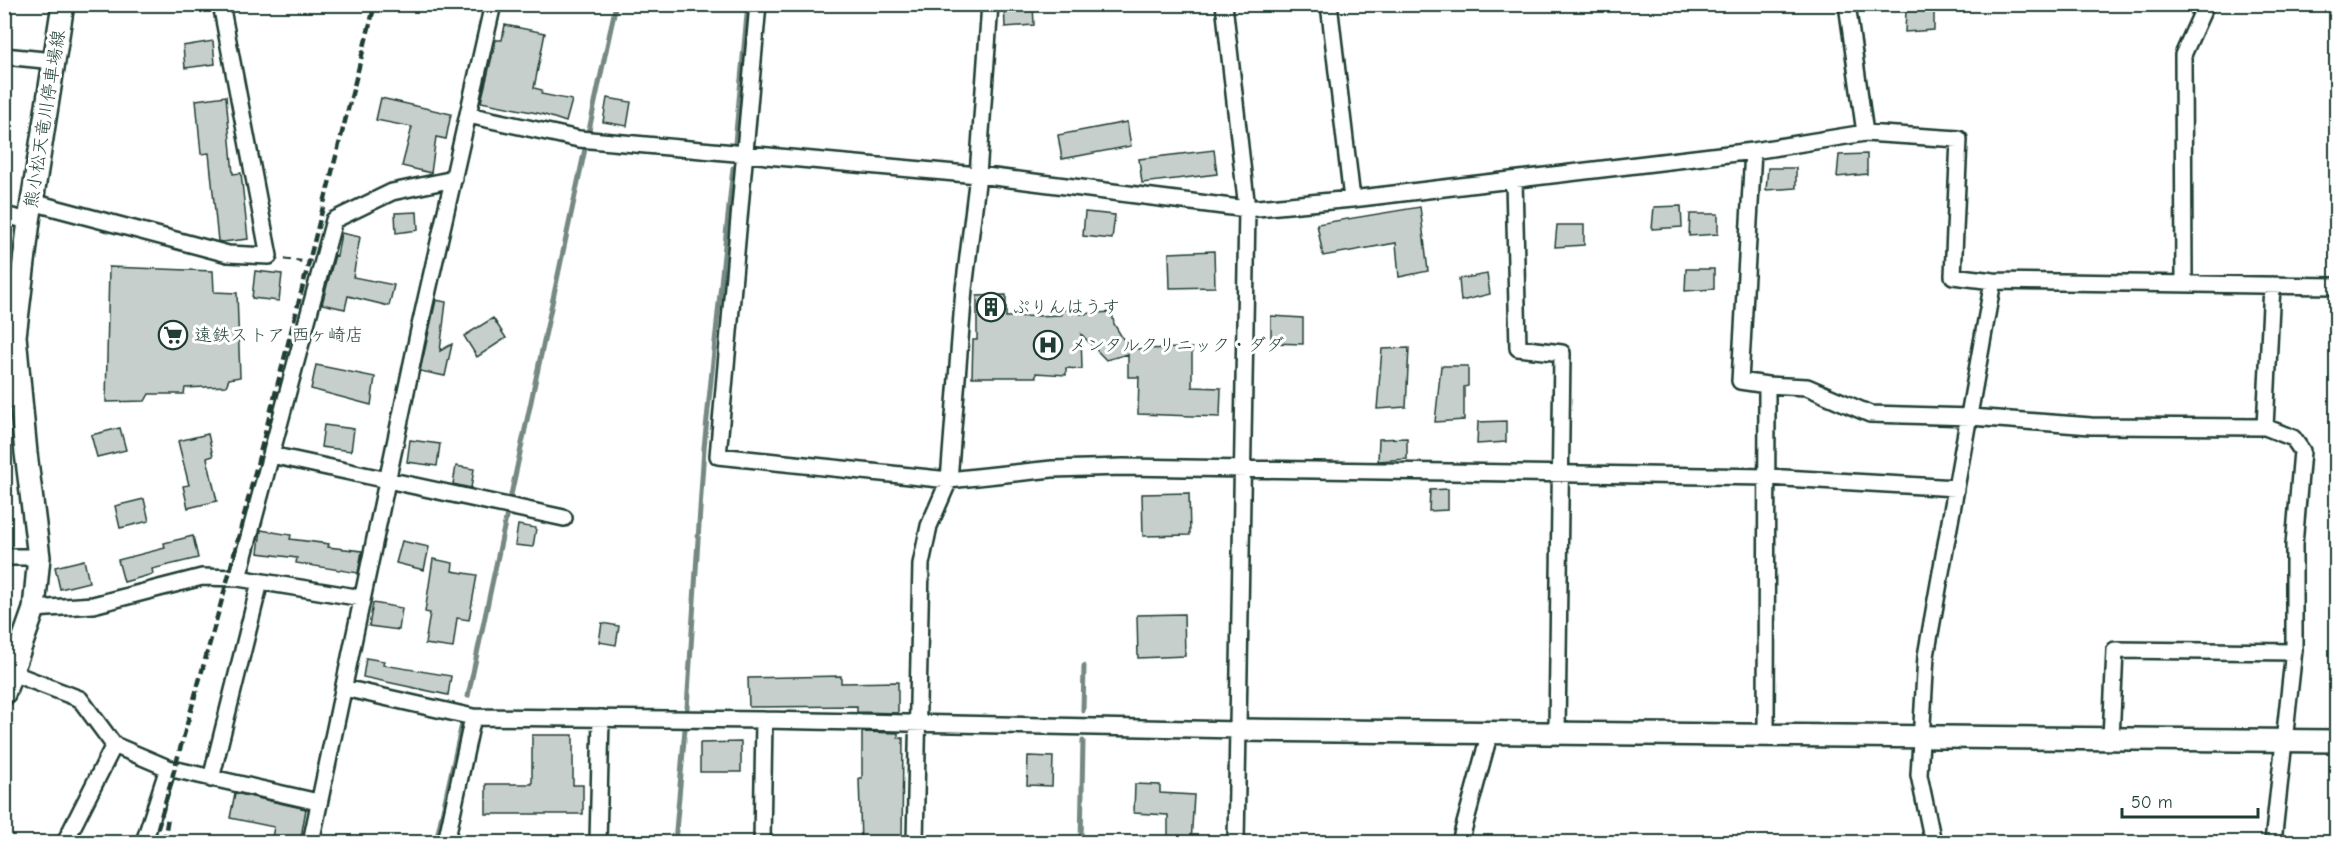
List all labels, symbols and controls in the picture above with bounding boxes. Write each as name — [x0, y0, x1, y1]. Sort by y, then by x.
street label: 熊小松天竜川停車場線 — [21, 28, 69, 210]
building icon: ぷりんはうす — [975, 291, 1007, 323]
place label: ぷりんはうす — [1012, 297, 1120, 318]
supermarket icon: 遠鉄ストア 西ヶ崎店 — [157, 319, 189, 351]
place label: 遠鉄ストア 西ヶ崎店 — [194, 325, 363, 346]
hospital icon: メンタルクリニック・ダダ — [1032, 329, 1064, 361]
place label: メンタルクリニック・ダダ — [1069, 335, 1284, 356]
scale bar — [2122, 781, 2258, 819]
text: 50 m — [2131, 792, 2173, 813]

